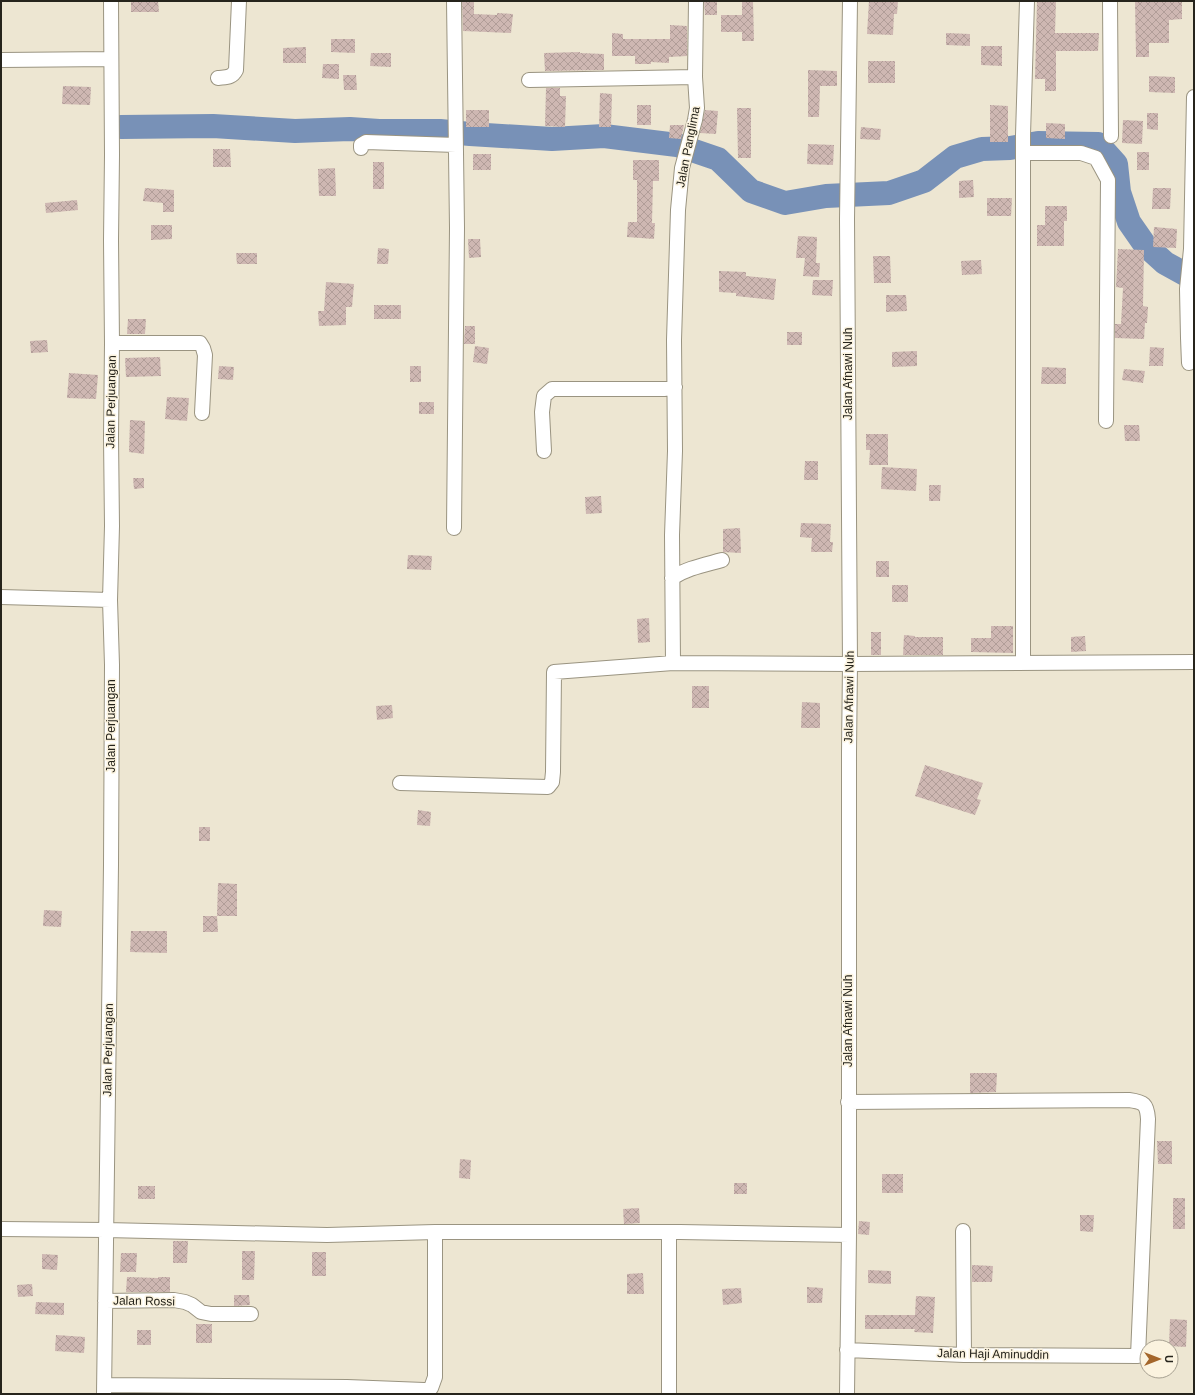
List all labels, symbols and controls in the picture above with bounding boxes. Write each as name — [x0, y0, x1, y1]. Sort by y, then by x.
street label: Jalan Panglima — [673, 105, 703, 189]
street label: Jalan Afnawi Nuh — [841, 328, 855, 420]
street label: Jalan Perjuangan — [103, 355, 119, 449]
street label: Jalan Afnawi Nuh — [841, 651, 857, 743]
street label: Jalan Perjuangan — [104, 679, 118, 773]
street label: Jalan Afnawi Nuh — [841, 975, 855, 1067]
street label: Jalan Perjuangan — [100, 1003, 116, 1097]
street label: Jalan Rossi — [113, 1293, 175, 1309]
north arrow — [1139, 1339, 1179, 1379]
street label: Jalan Haji Aminuddin — [937, 1346, 1049, 1362]
text: U — [1163, 1355, 1175, 1363]

